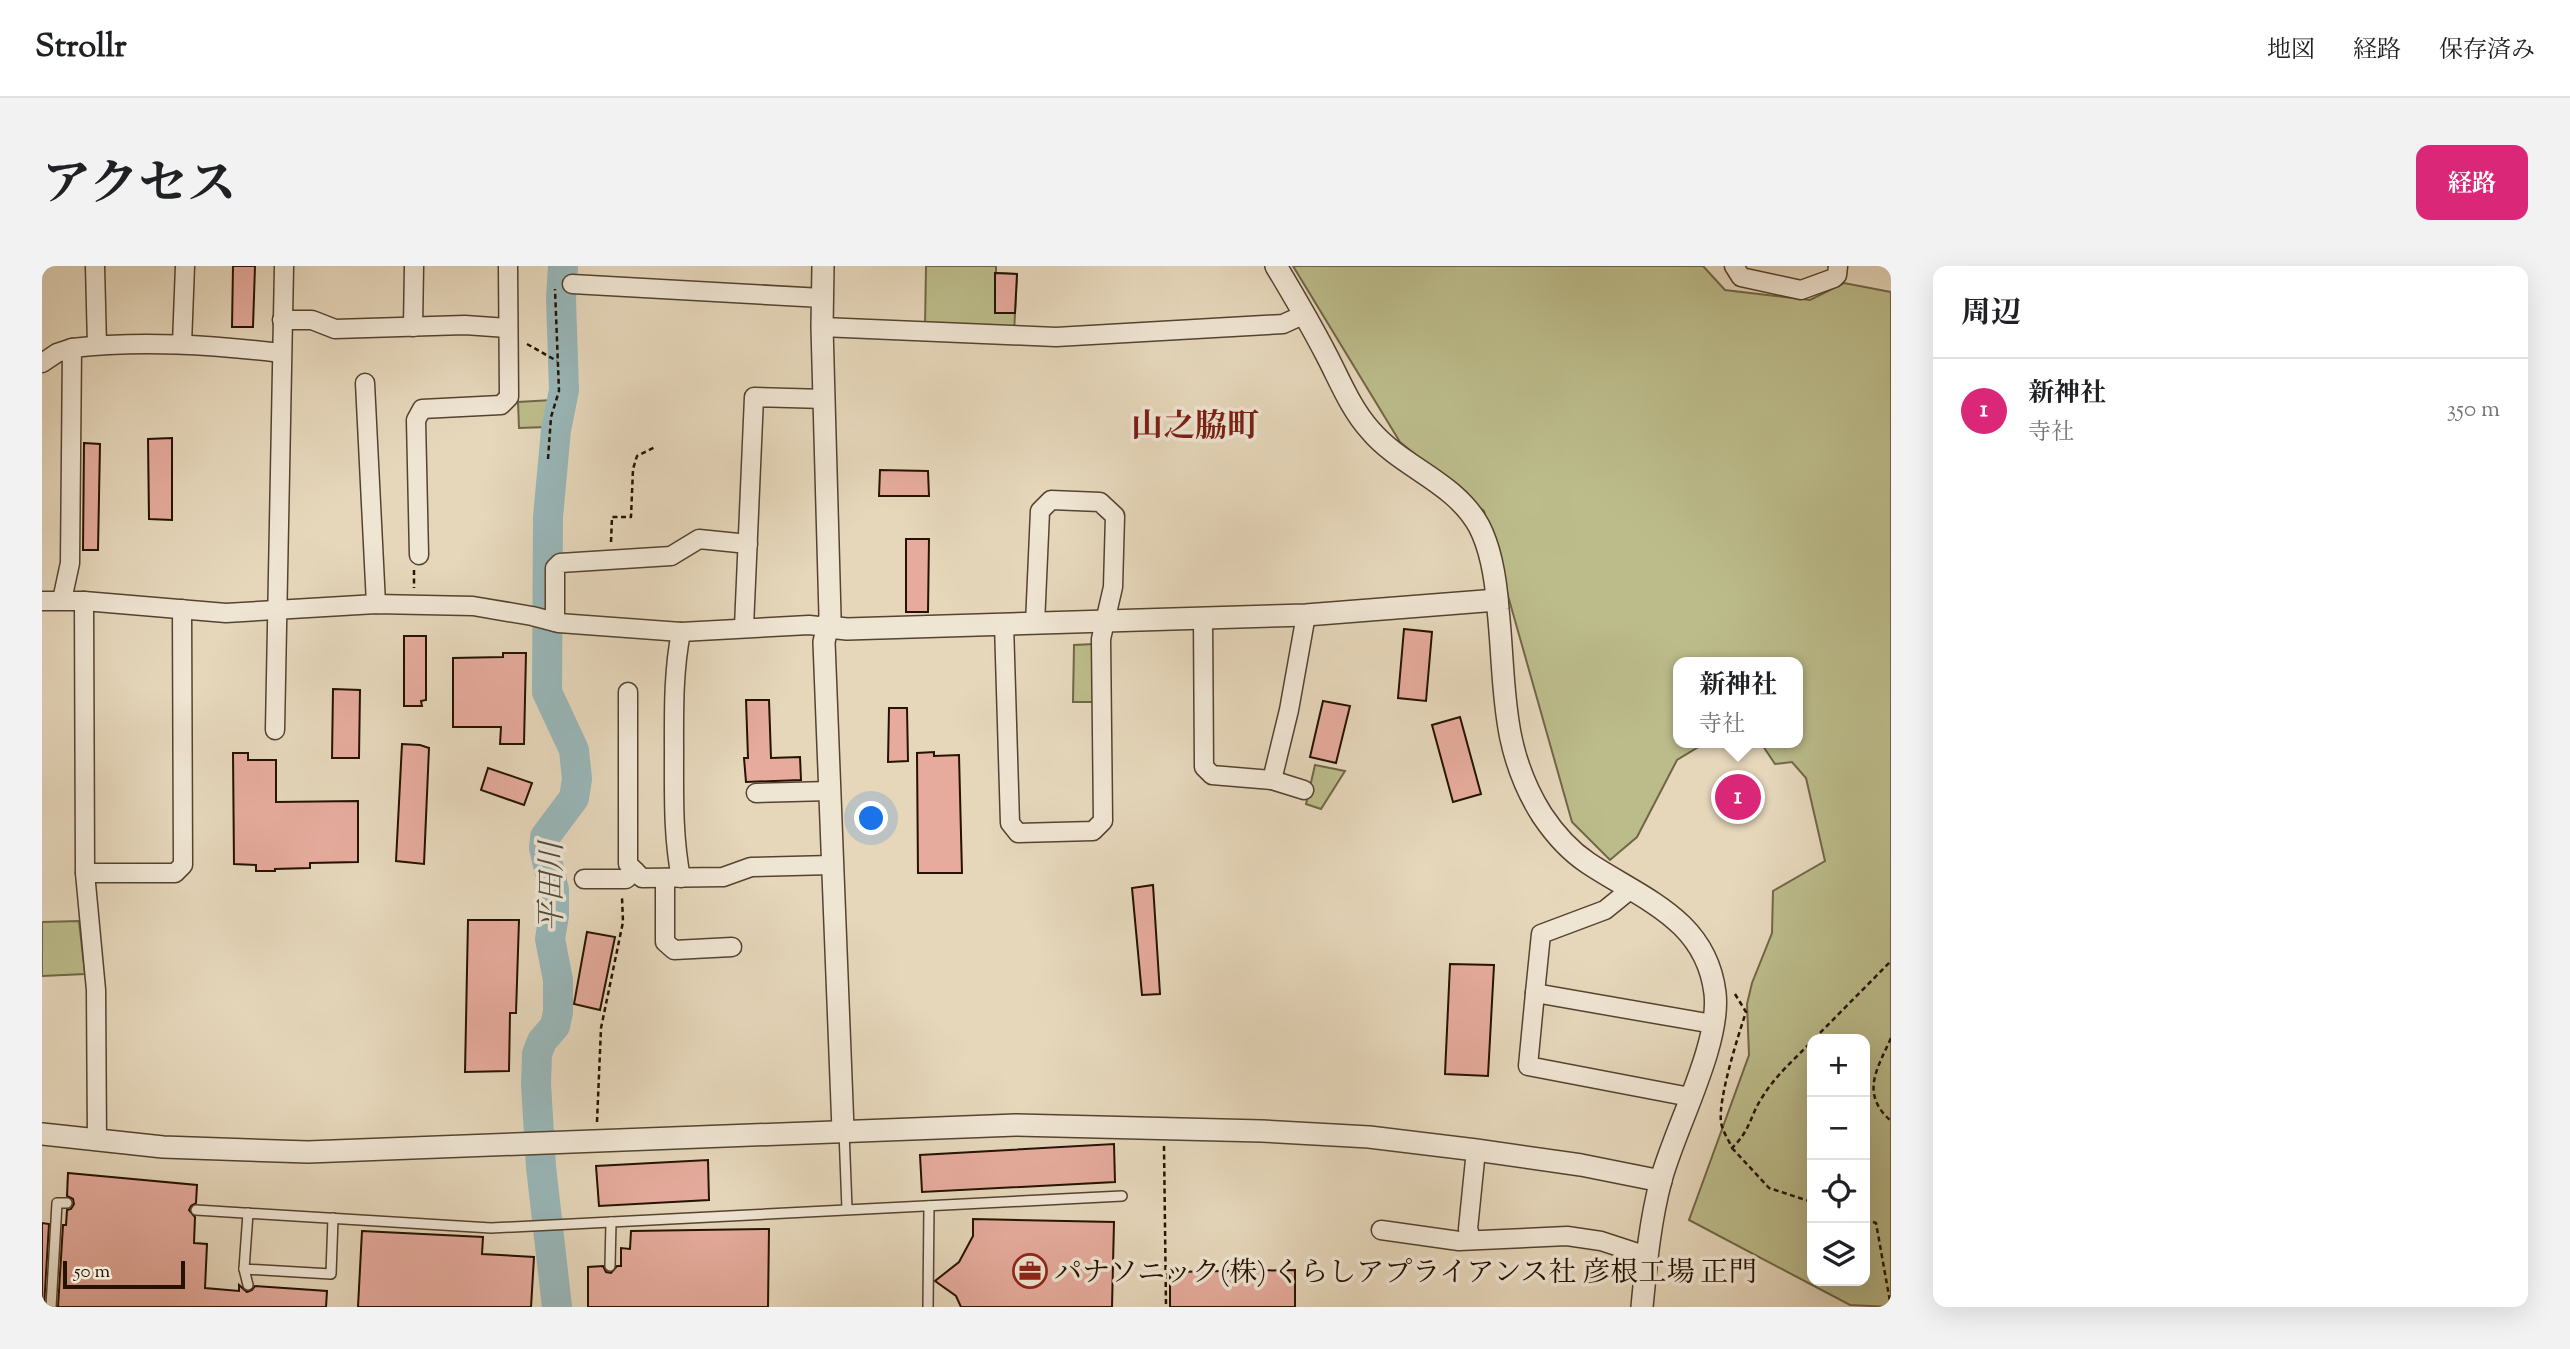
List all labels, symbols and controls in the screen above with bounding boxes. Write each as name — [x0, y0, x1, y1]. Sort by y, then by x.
text: Strollr — [35, 24, 127, 72]
text: 地図 — [2267, 34, 2315, 68]
text: 経路 — [2353, 34, 2401, 68]
text: 保存済み — [2439, 34, 2535, 68]
button: 経路 — [2416, 145, 2528, 220]
text: アクセス — [42, 152, 237, 222]
text: 周辺 — [1961, 293, 2021, 336]
text: 新神社 — [2028, 376, 2106, 413]
text: 1 — [1980, 394, 1988, 427]
text: 350 m — [2447, 394, 2500, 427]
district label: 山之脇町 — [1131, 405, 1259, 451]
text: 寺社 — [2028, 417, 2074, 450]
popup — [1673, 657, 1803, 748]
text: 新神社 — [1699, 668, 1777, 705]
text: 寺社 — [1699, 709, 1745, 742]
pin: 1 — [1715, 771, 1761, 823]
your location — [854, 801, 888, 835]
water label: 平田川 — [532, 839, 575, 932]
map controls — [1807, 1034, 1870, 1286]
button: + — [1807, 1034, 1870, 1097]
button: − — [1807, 1097, 1870, 1160]
button: locate — [1807, 1160, 1870, 1223]
button: layers — [1807, 1223, 1870, 1286]
office icon: パナソニック(株) くらしアプライアンス社 彦根工場 正門 — [1011, 1252, 1049, 1290]
place label: パナソニック(株) くらしアプライアンス社 彦根工場 正門 — [1054, 1254, 1757, 1294]
scale bar — [63, 1258, 186, 1290]
text: 50 m — [74, 1259, 110, 1286]

